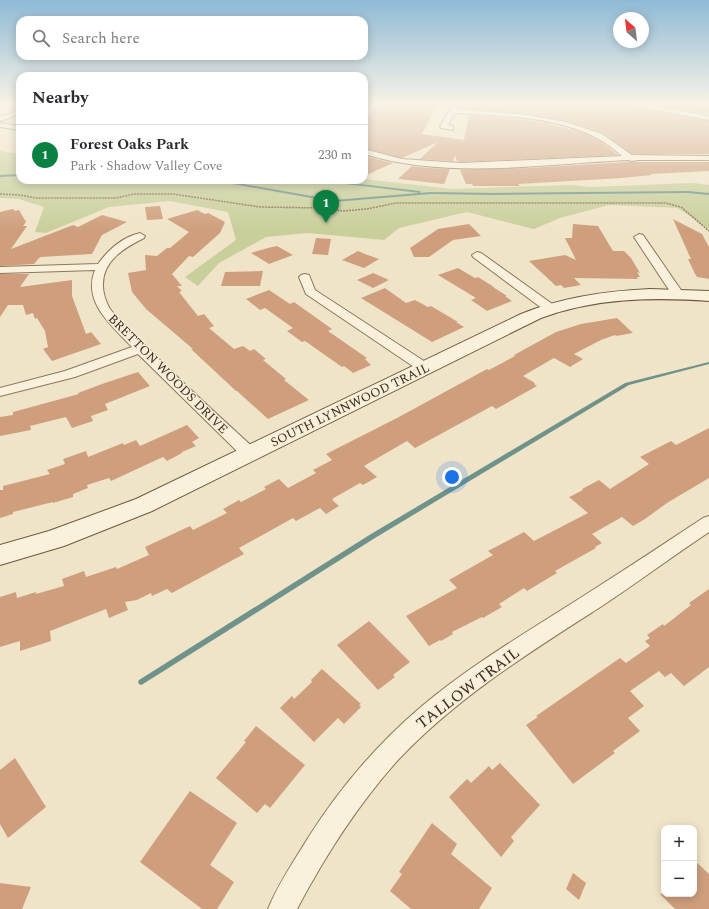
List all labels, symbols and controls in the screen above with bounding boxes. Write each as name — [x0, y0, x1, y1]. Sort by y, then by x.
north arrow — [613, 12, 649, 48]
search box — [16, 16, 368, 60]
icon: search — [30, 27, 52, 49]
text: Search here — [62, 27, 140, 50]
text: Nearby — [32, 85, 88, 111]
text: Forest Oaks Park — [70, 133, 189, 156]
text: 1 — [41, 145, 49, 165]
text: 230 m — [318, 145, 352, 165]
text: Park · Shadow Valley Cove — [70, 156, 222, 176]
pin: 1 — [313, 190, 339, 223]
street label: BRETTON WOODS DRIVE — [103, 309, 233, 439]
street label: SOUTH LYNNWOOD TRAIL — [267, 358, 433, 452]
your location — [442, 467, 462, 487]
street label: TALLOW TRAIL — [411, 641, 525, 735]
map controls — [661, 825, 697, 897]
button: + — [661, 825, 697, 861]
button: − — [661, 861, 697, 897]

